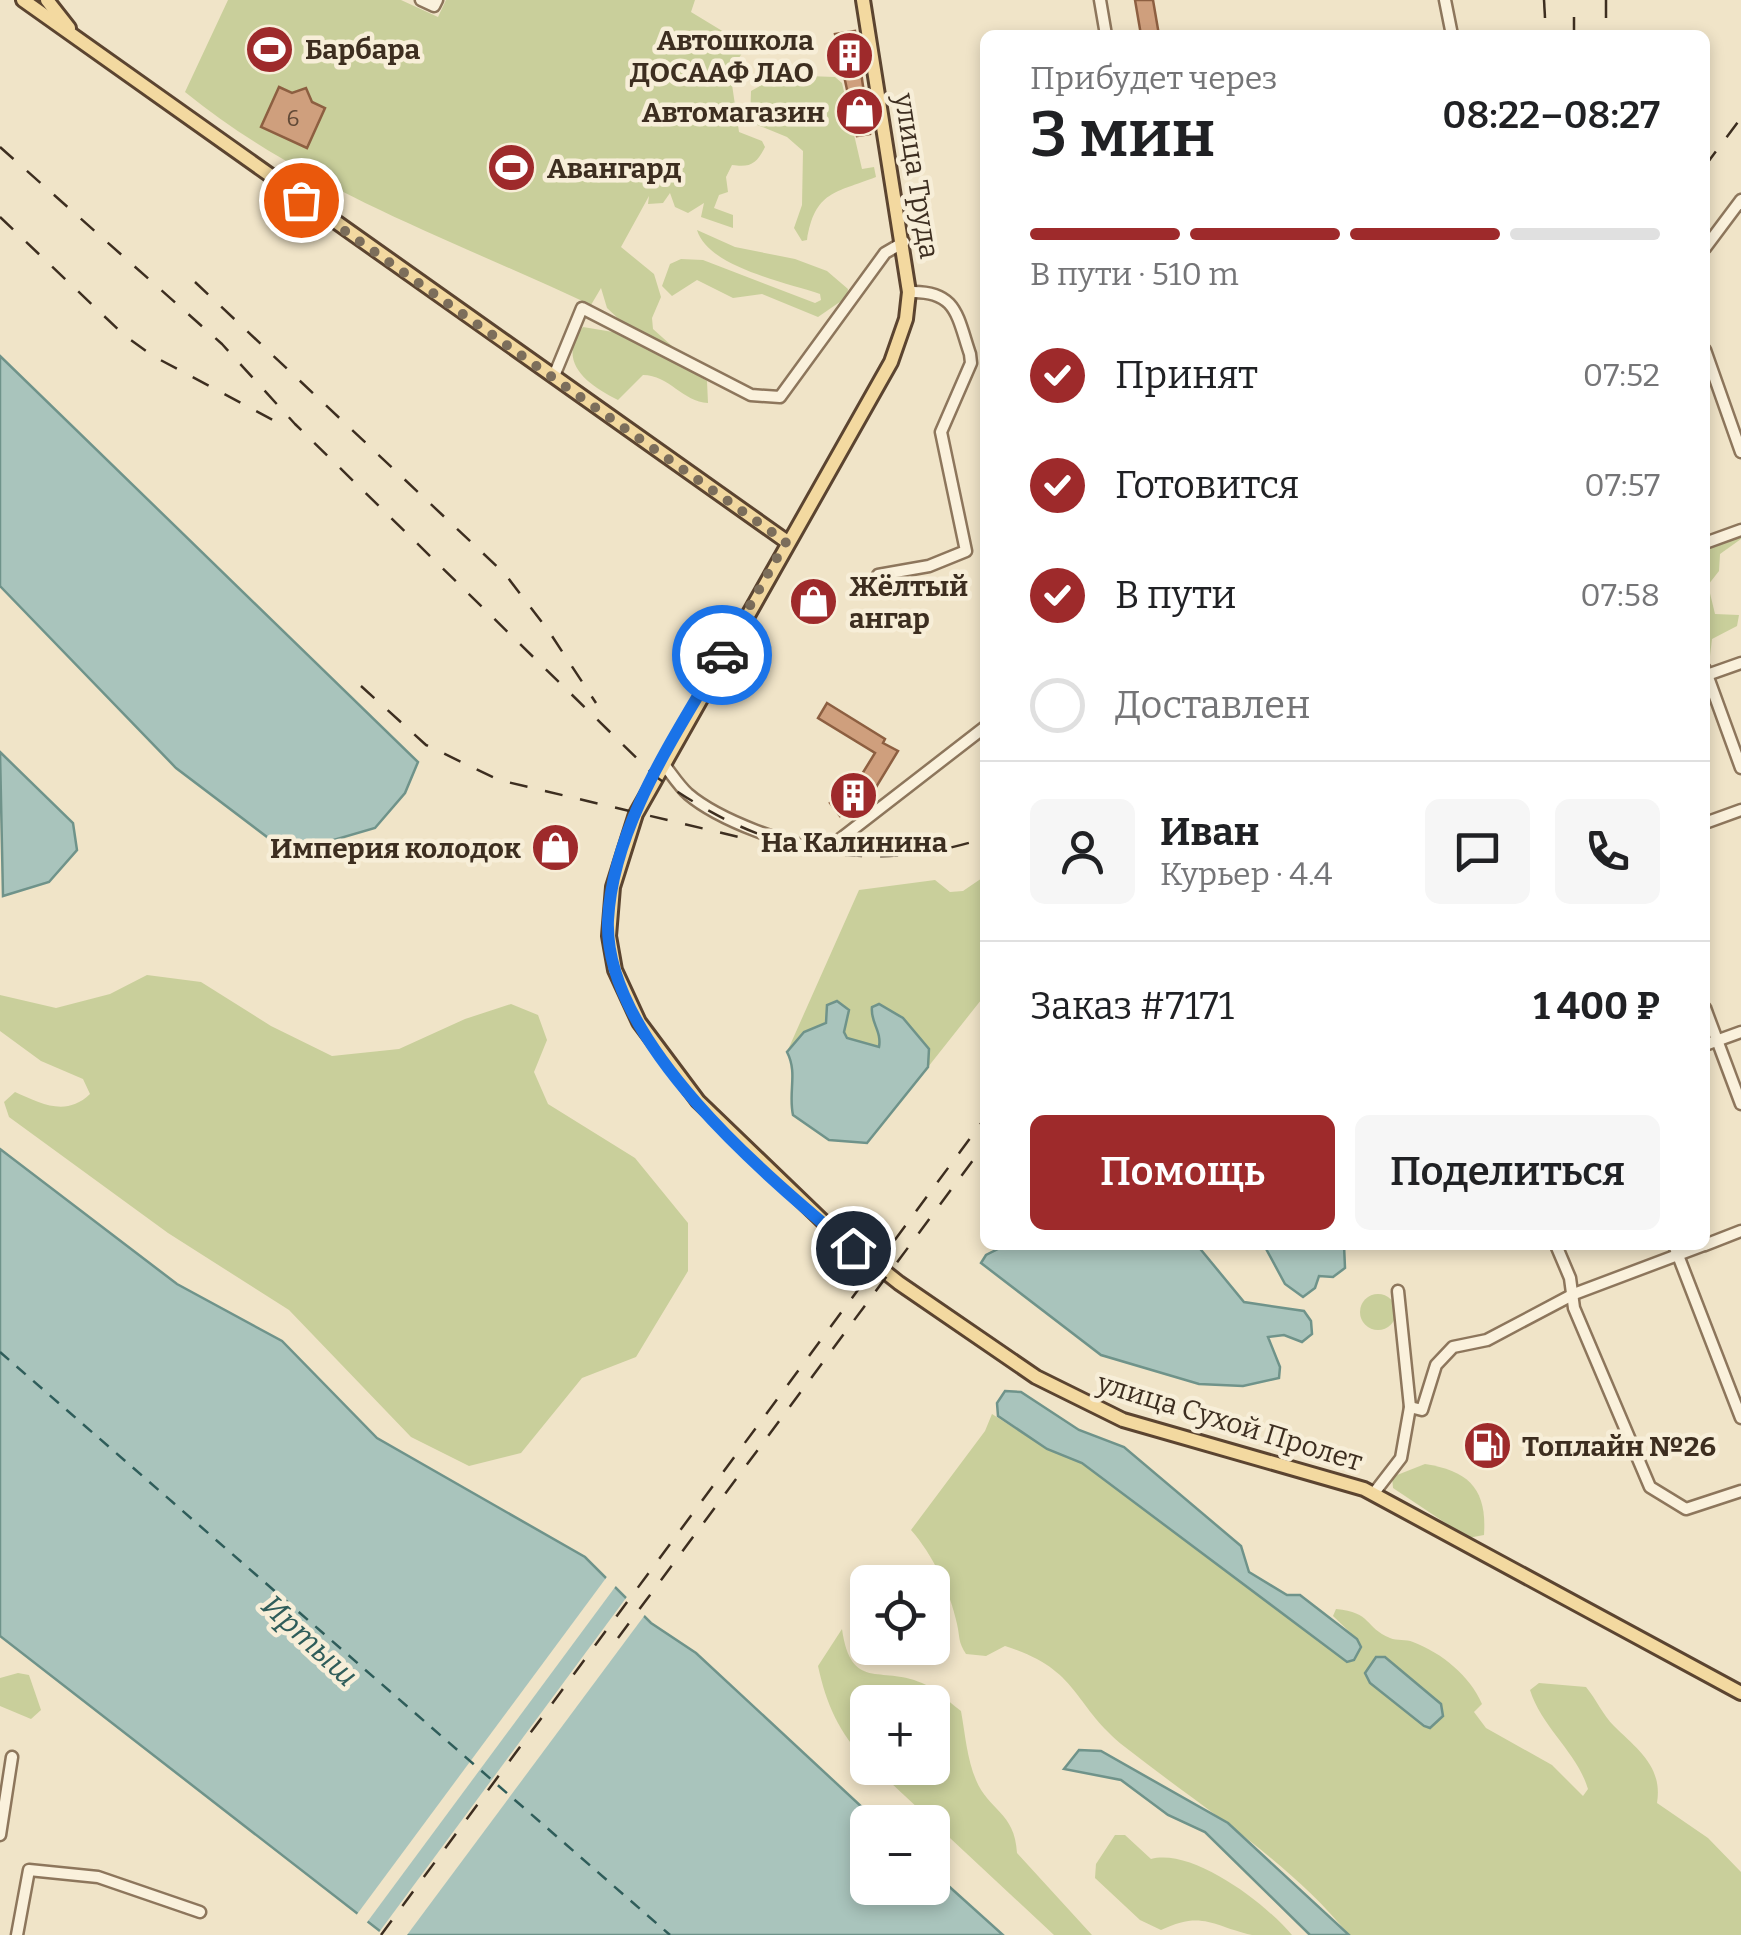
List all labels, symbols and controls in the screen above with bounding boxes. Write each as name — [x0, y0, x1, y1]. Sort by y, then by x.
sports icon: Барбара — [244, 23, 296, 75]
place label: Автошкола ДОСААФ ЛАО — [630, 24, 814, 89]
building icon: Автошкола ДОСААФ ЛАО — [823, 30, 875, 82]
place label: Барбара — [305, 33, 420, 66]
text: Прибудет через — [1030, 59, 1277, 97]
shop icon: Автомагазин — [834, 86, 886, 138]
street label: улица Труда — [887, 90, 946, 261]
text: 08:22–08:27 — [1442, 92, 1660, 138]
text: 3 мин — [1030, 95, 1215, 173]
place label: Автомагазин — [642, 96, 825, 129]
house number: 6 — [287, 105, 299, 132]
sports icon: Авангард — [486, 142, 538, 194]
place label: Авангард — [547, 152, 681, 185]
pin — [259, 158, 344, 243]
icon: bag — [274, 173, 329, 228]
text: В пути · 510 m — [1030, 255, 1239, 293]
icon: check — [1030, 348, 1085, 403]
text: Принят — [1115, 352, 1258, 398]
text: 07:52 — [1583, 356, 1660, 394]
icon: check — [1030, 458, 1085, 513]
text: Готовится — [1115, 462, 1299, 508]
text: 07:57 — [1584, 466, 1660, 504]
icon: check — [1030, 568, 1085, 623]
place label: Жёлтый ангар — [849, 570, 968, 635]
text: В пути — [1115, 572, 1236, 618]
shop icon: Жёлтый ангар — [788, 576, 840, 628]
text: 07:58 — [1580, 576, 1660, 614]
courier — [672, 605, 772, 705]
icon: car — [695, 628, 750, 683]
text: Доставлен — [1115, 682, 1310, 728]
building icon: На Калинина — [828, 769, 880, 821]
button: person — [1030, 799, 1135, 904]
button: chat — [1425, 799, 1530, 904]
button: phone — [1555, 799, 1660, 904]
text: Иван — [1160, 809, 1259, 855]
shop icon: Империя колодок — [530, 822, 582, 874]
place label: На Калинина — [761, 826, 948, 859]
place label: Империя колодок — [270, 832, 521, 865]
text: Курьер · 4.4 — [1160, 855, 1332, 893]
text: Заказ #7171 — [1030, 983, 1234, 1029]
text: 1 400 ₽ — [1534, 983, 1660, 1029]
button: Помощь — [1030, 1115, 1335, 1230]
button: Поделиться — [1355, 1115, 1660, 1230]
pin — [811, 1206, 896, 1291]
icon: home — [826, 1221, 881, 1276]
street label: улица Сухой Пролет — [1093, 1366, 1366, 1478]
fuel station icon: Топлайн №26 — [1461, 1420, 1513, 1472]
place label: Топлайн №26 — [1522, 1430, 1716, 1463]
map controls — [850, 1565, 950, 1905]
button: locate — [850, 1565, 950, 1665]
water label: Иртыш — [254, 1587, 366, 1695]
button: + — [850, 1685, 950, 1785]
button: − — [850, 1805, 950, 1905]

